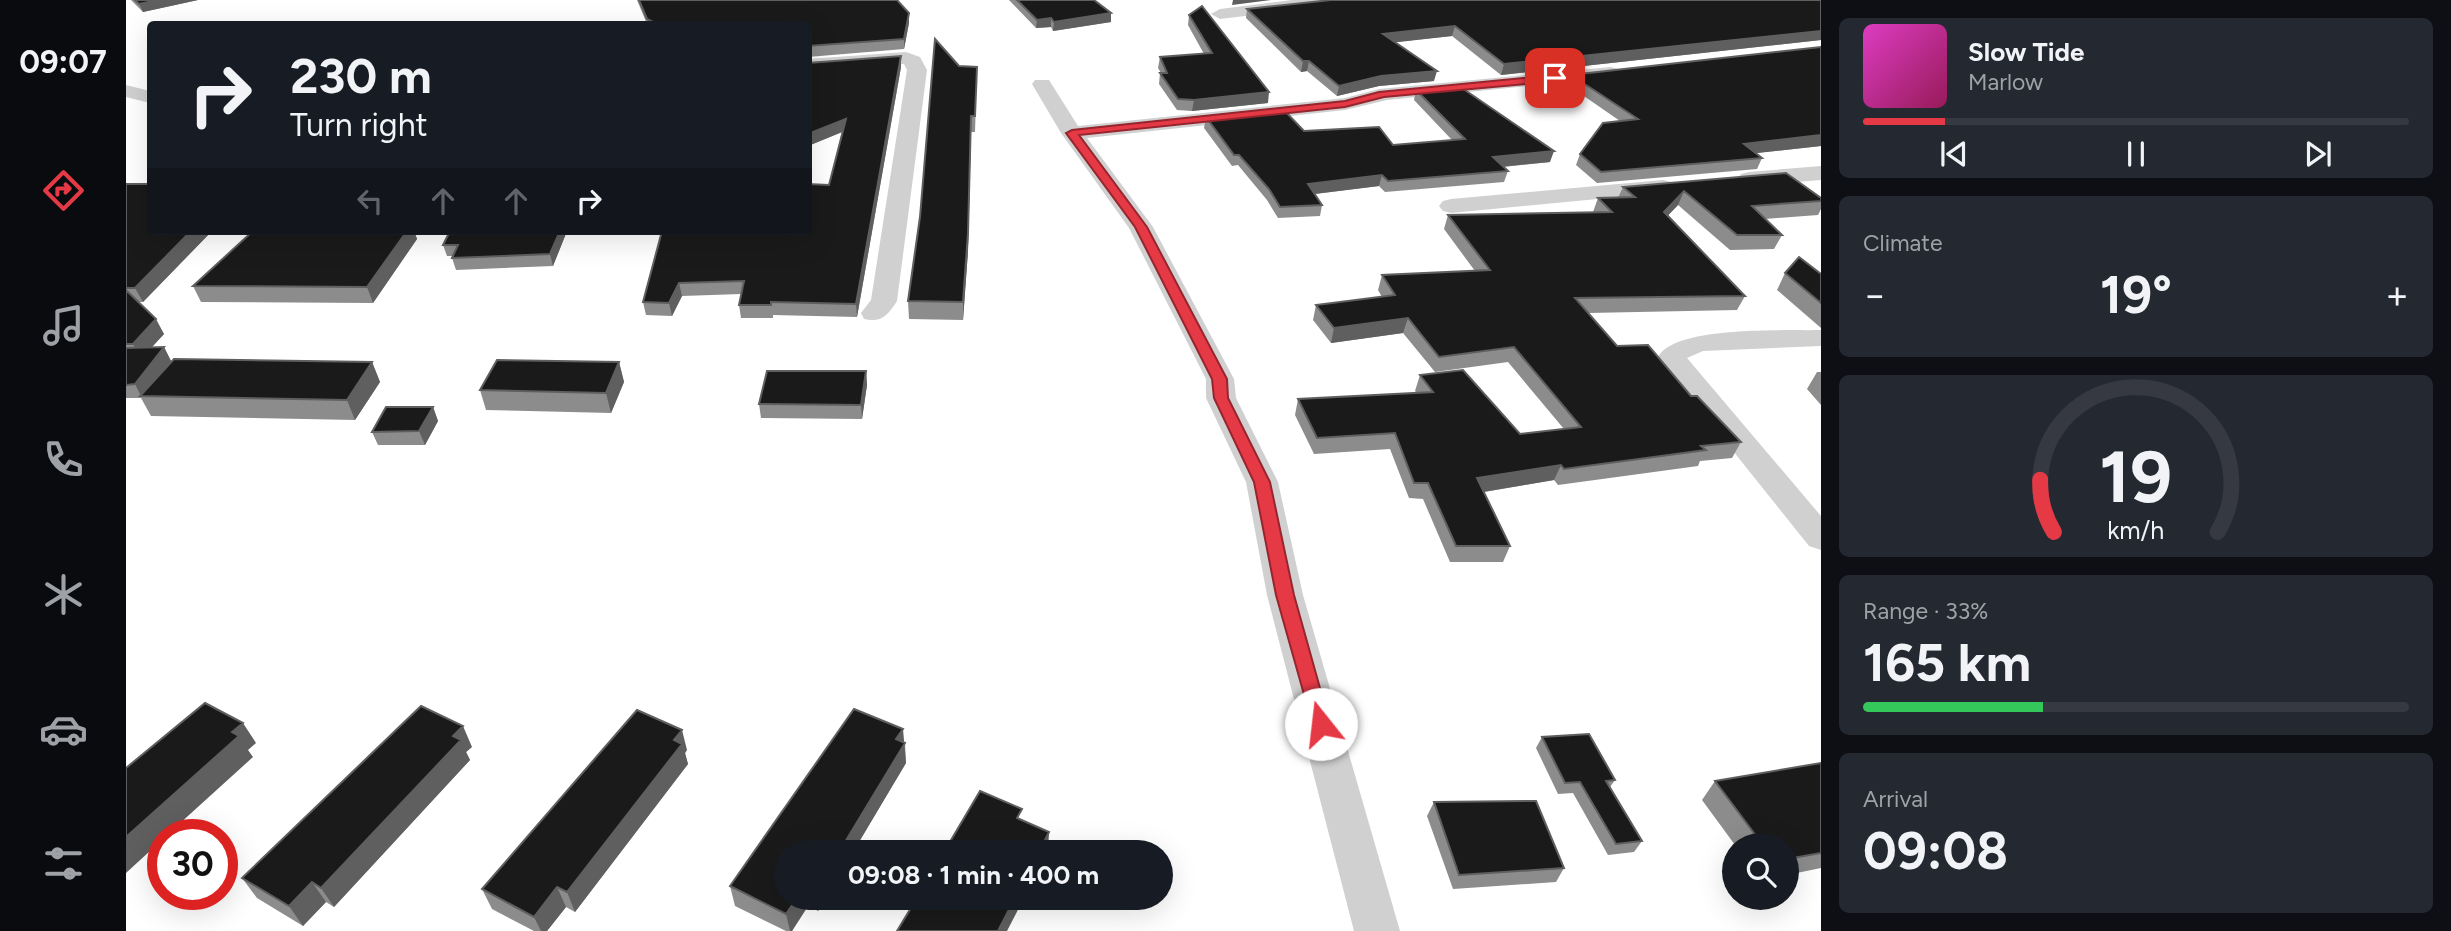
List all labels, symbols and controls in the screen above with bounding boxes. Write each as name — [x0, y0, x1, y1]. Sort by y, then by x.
text: Slow Tide — [1968, 36, 2084, 68]
text: 09:07 — [19, 43, 107, 81]
text: 230 m — [290, 46, 432, 105]
pin — [1525, 48, 1585, 108]
icon: right — [175, 49, 266, 140]
icon: arrive — [1536, 59, 1574, 97]
text: Marlow — [1968, 68, 2043, 96]
text: Turn right — [290, 106, 428, 144]
icon: previous — [1935, 135, 1973, 173]
icon: pause — [2117, 135, 2155, 173]
icon: next — [2299, 135, 2337, 173]
icon: directions — [39, 166, 88, 215]
icon: left — [351, 182, 389, 220]
icon: ahead — [424, 182, 462, 220]
icon: ahead — [497, 182, 535, 220]
icon: right — [570, 182, 608, 220]
text: Climate — [1863, 229, 1942, 257]
text: 19° — [2100, 264, 2172, 326]
text: − — [1863, 272, 1887, 318]
text: + — [2385, 272, 2409, 318]
icon: music — [39, 301, 88, 350]
text: 19 — [2100, 433, 2172, 520]
icon: phone — [39, 435, 88, 484]
text: km/h — [2107, 514, 2165, 544]
icon: climate — [39, 570, 88, 619]
text: Range · 33% — [1863, 597, 1988, 625]
text: 165 km — [1863, 632, 2031, 694]
position arrow — [1284, 687, 1358, 761]
icon: car — [39, 705, 88, 754]
text: Arrival — [1863, 785, 1928, 813]
speed limit sign: 30 — [147, 819, 238, 910]
text: 09:08 — [1863, 820, 2008, 882]
map controls — [1722, 833, 1799, 910]
button: search — [1722, 833, 1799, 910]
icon: filters — [39, 839, 88, 888]
text: 09:08 · 1 min · 400 m — [848, 859, 1099, 891]

